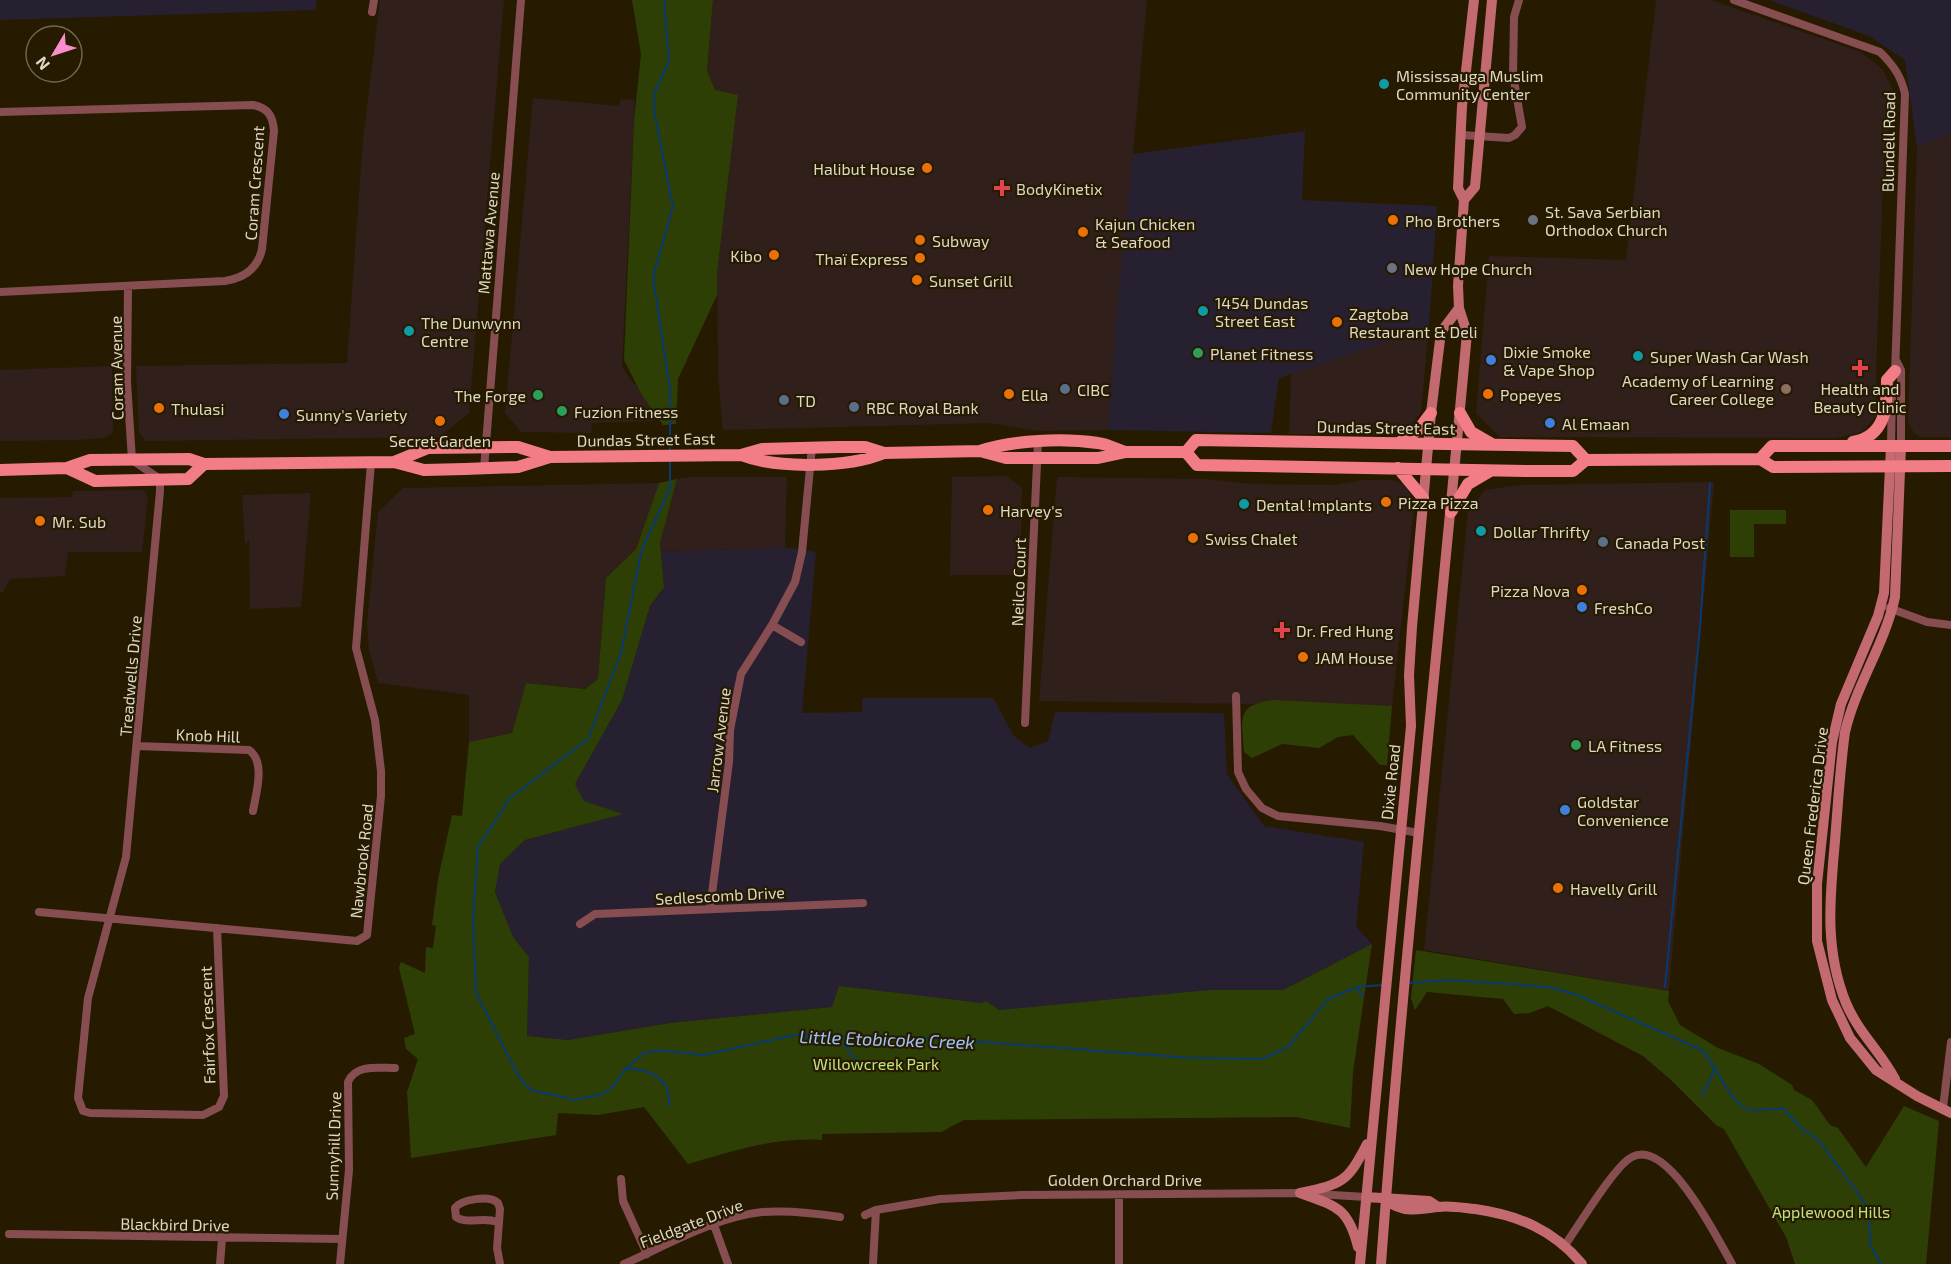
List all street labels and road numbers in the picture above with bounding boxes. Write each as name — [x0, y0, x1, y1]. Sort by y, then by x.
street label: Blundell Road — [1878, 92, 1898, 192]
street label: Coram Crescent — [241, 125, 267, 241]
street label: Mattawa Avenue — [473, 171, 503, 295]
street label: Coram Avenue — [106, 316, 126, 420]
street label: Dundas Street East — [1316, 416, 1456, 438]
street label: Dundas Street East — [576, 428, 716, 450]
street label: Neilco Court — [1007, 537, 1029, 627]
street label: Treadwells Drive — [115, 615, 145, 737]
street label: Jarrow Avenue — [702, 686, 734, 794]
street label: Knob Hill — [175, 724, 241, 746]
street label: Queen Frederica Drive — [1793, 726, 1832, 886]
street label: Dixie Road — [1377, 743, 1403, 821]
street label: Nawbrook Road — [346, 803, 376, 919]
street label: Sedlescomb Drive — [655, 882, 785, 908]
street label: Fairfox Crescent — [195, 966, 219, 1084]
street label: Sunnyhill Drive — [322, 1091, 344, 1201]
street label: Golden Orchard Drive — [1048, 1170, 1202, 1189]
street label: Fieldgate Drive — [637, 1195, 745, 1251]
street label: Blackbird Drive — [120, 1214, 230, 1234]

